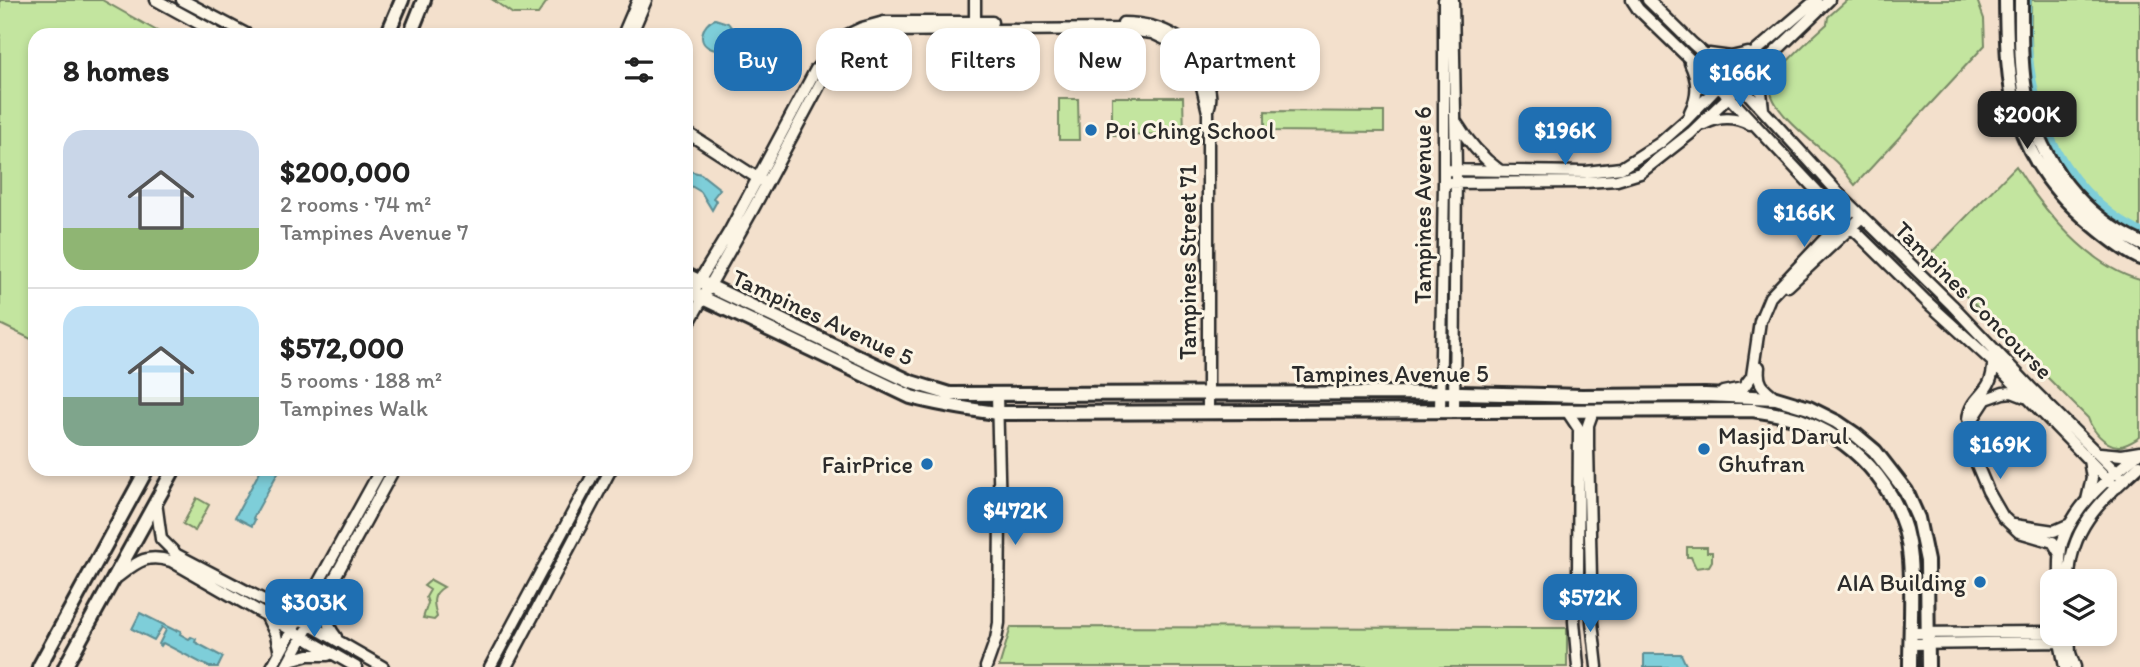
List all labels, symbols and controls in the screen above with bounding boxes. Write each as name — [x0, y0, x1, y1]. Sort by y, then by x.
chip: Buy — [714, 28, 802, 91]
chip: Rent — [816, 28, 912, 91]
chip: Filters — [926, 28, 1040, 91]
chip: New — [1054, 28, 1146, 91]
chip: Apartment — [1160, 28, 1320, 91]
pin: $166K — [1691, 50, 1789, 109]
icon: filters — [620, 51, 658, 89]
text: 8 homes — [63, 52, 170, 89]
text: $166K — [1709, 58, 1771, 86]
pin: $200K — [1978, 92, 2076, 151]
text: $200K — [1994, 100, 2060, 128]
street label: Tampines Avenue 6 — [1408, 106, 1437, 304]
pin: $196K — [1516, 108, 1614, 167]
place label: Poi Ching School — [1105, 116, 1275, 145]
text: $196K — [1534, 116, 1596, 144]
marker: Poi Ching School — [1083, 122, 1099, 138]
text: $200,000 — [280, 153, 411, 190]
icon: home — [119, 158, 203, 242]
street label: Tampines Street 71 — [1173, 164, 1202, 360]
text: 2 rooms · 74 m² — [280, 190, 432, 218]
pin: $166K — [1755, 190, 1853, 249]
text: $166K — [1773, 198, 1835, 226]
street label: Tampines Concourse — [1889, 215, 2059, 385]
text: Tampines Avenue 7 — [280, 218, 468, 246]
street label: Tampines Avenue 5 — [728, 262, 918, 372]
text: $572,000 — [280, 329, 404, 366]
icon: home — [119, 334, 203, 418]
street label: Tampines Avenue 5 — [1291, 359, 1489, 388]
text: 5 rooms · 188 m² — [280, 366, 442, 394]
text: Tampines Walk — [280, 394, 428, 422]
place label: Masjid Darul Ghufran — [1718, 421, 1849, 478]
pin: $169K — [1951, 421, 2049, 481]
text: $169K — [1969, 430, 2031, 458]
marker: Masjid Darul Ghufran — [1696, 441, 1712, 457]
place label: FairPrice — [822, 450, 913, 479]
marker: FairPrice — [919, 456, 935, 472]
pin: $472K — [966, 488, 1064, 547]
text: $472K — [983, 496, 1047, 524]
place label: AIA Building — [1837, 568, 1967, 597]
map controls — [2040, 569, 2117, 646]
button: layers — [2040, 569, 2117, 646]
pin: $572K — [1541, 574, 1639, 634]
marker: AIA Building — [1972, 574, 1988, 590]
pin: $303K — [265, 580, 363, 639]
text: $572K — [1559, 583, 1621, 611]
text: $303K — [281, 588, 347, 616]

